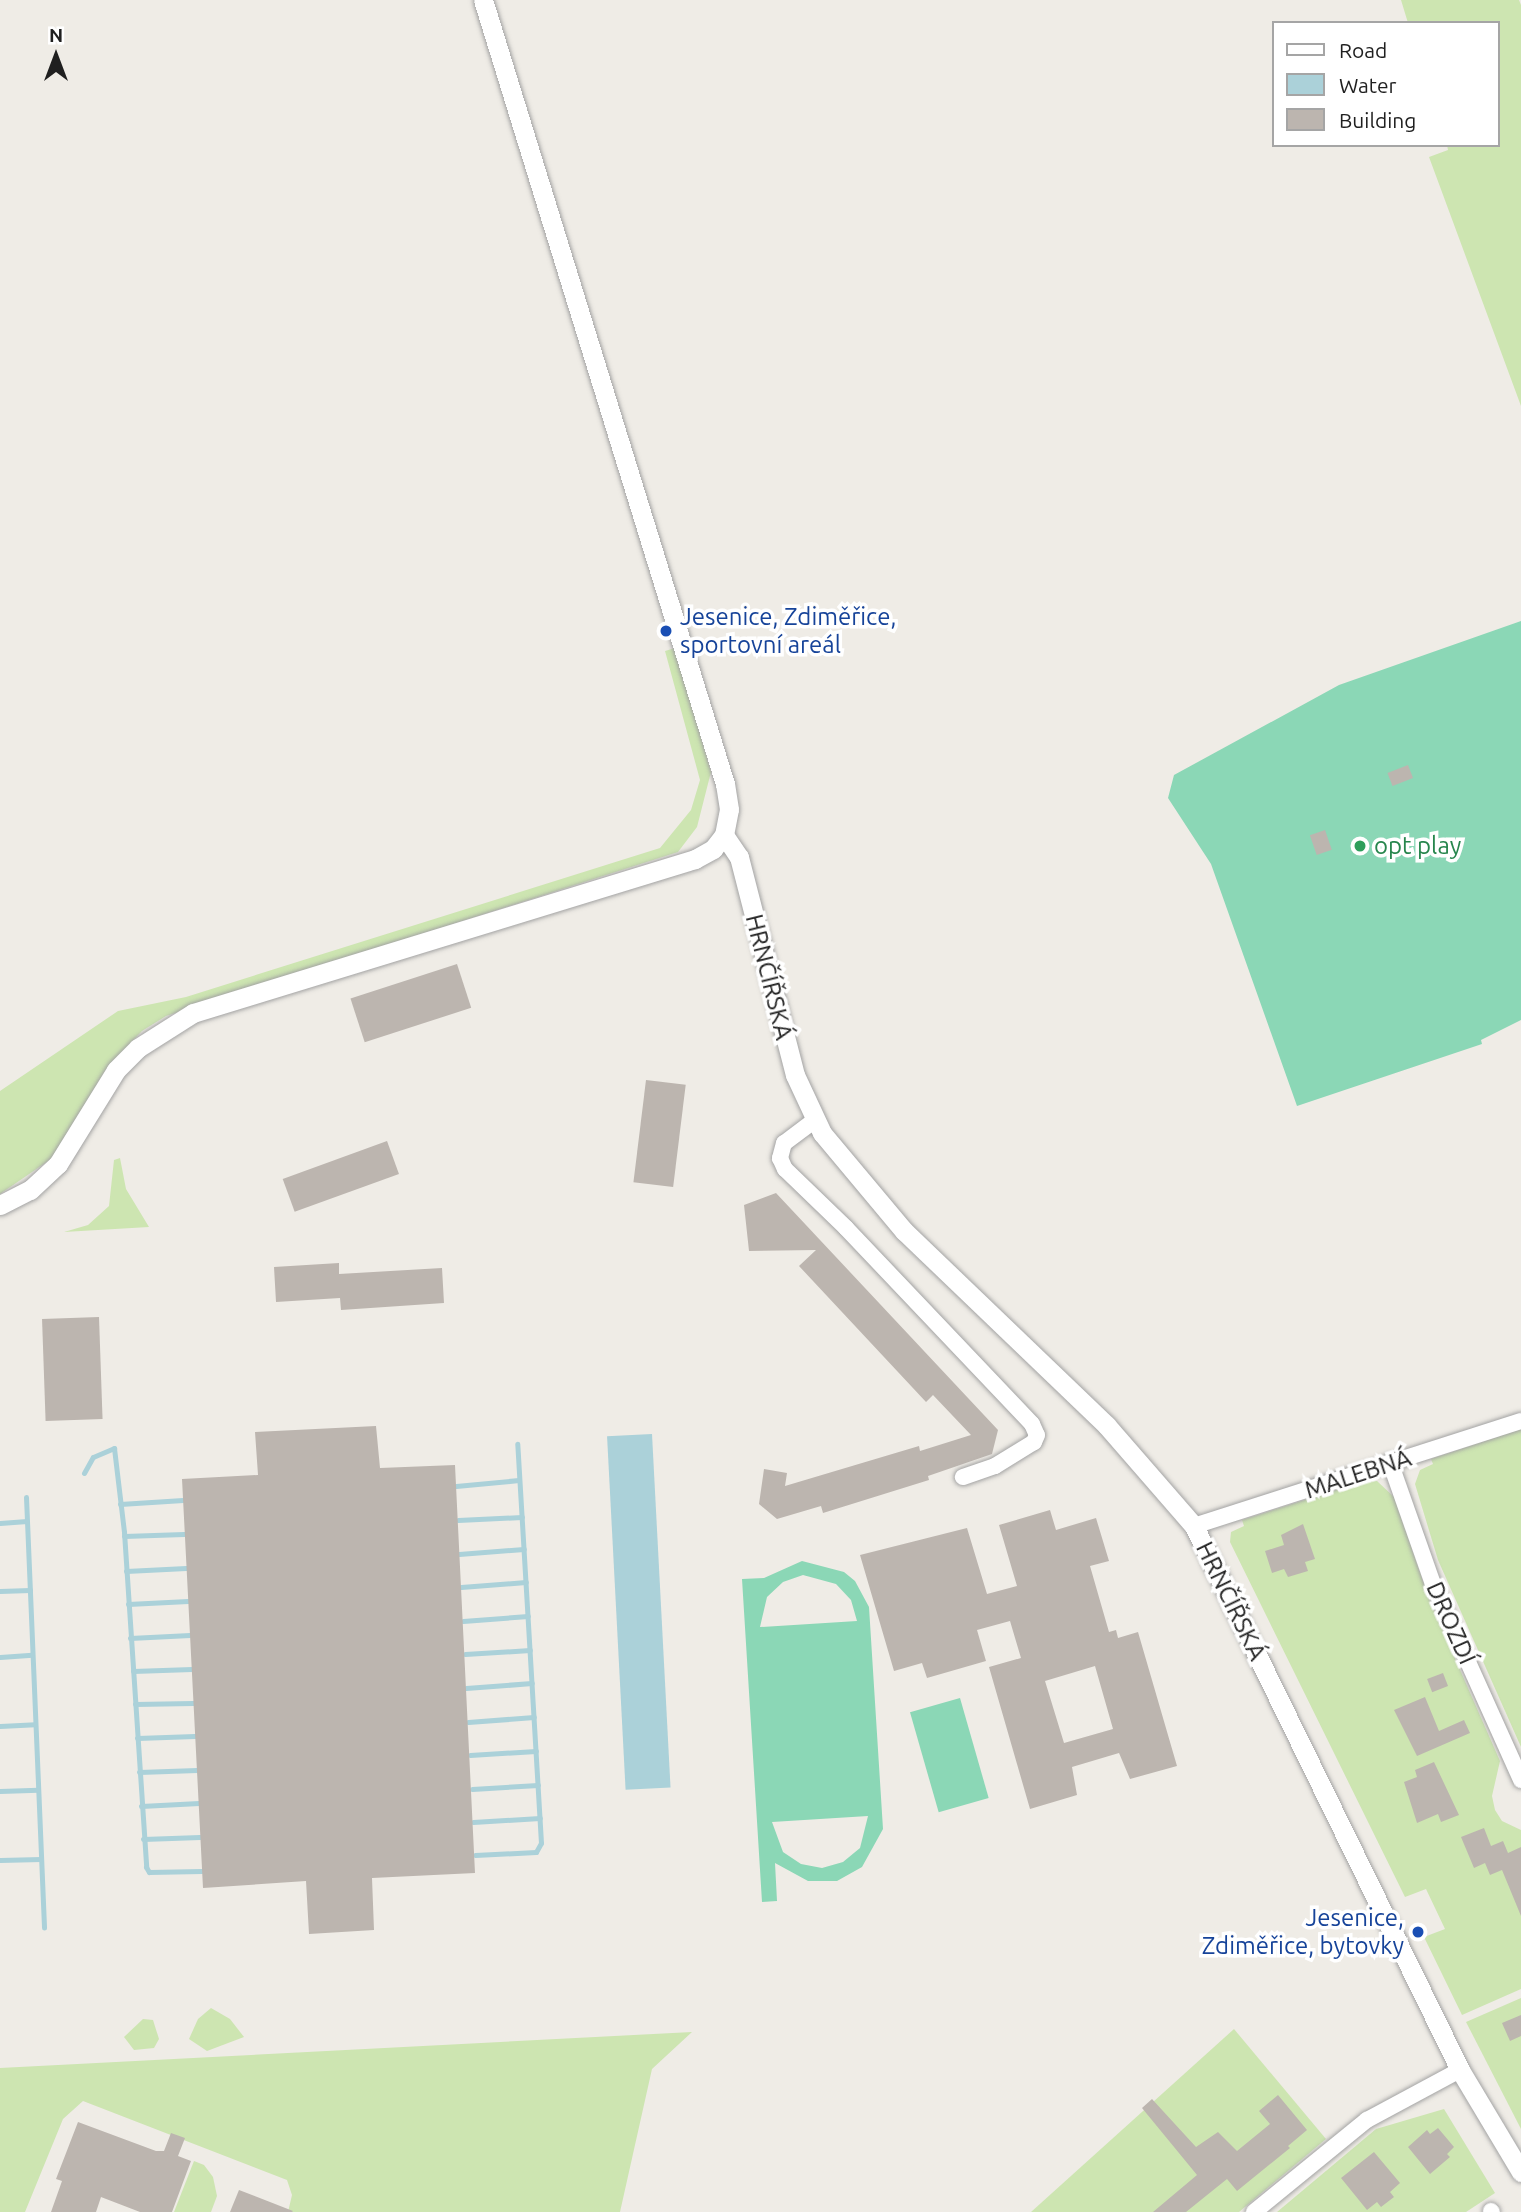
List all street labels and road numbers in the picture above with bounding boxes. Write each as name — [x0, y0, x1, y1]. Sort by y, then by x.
street label: HRNČÍŘSKÁ — [740, 911, 798, 1043]
street label: MALEBNÁ — [1301, 1443, 1415, 1505]
street label: HRNČÍŘSKÁ — [1190, 1537, 1272, 1665]
street label: DROZDÍ — [1420, 1577, 1482, 1669]

